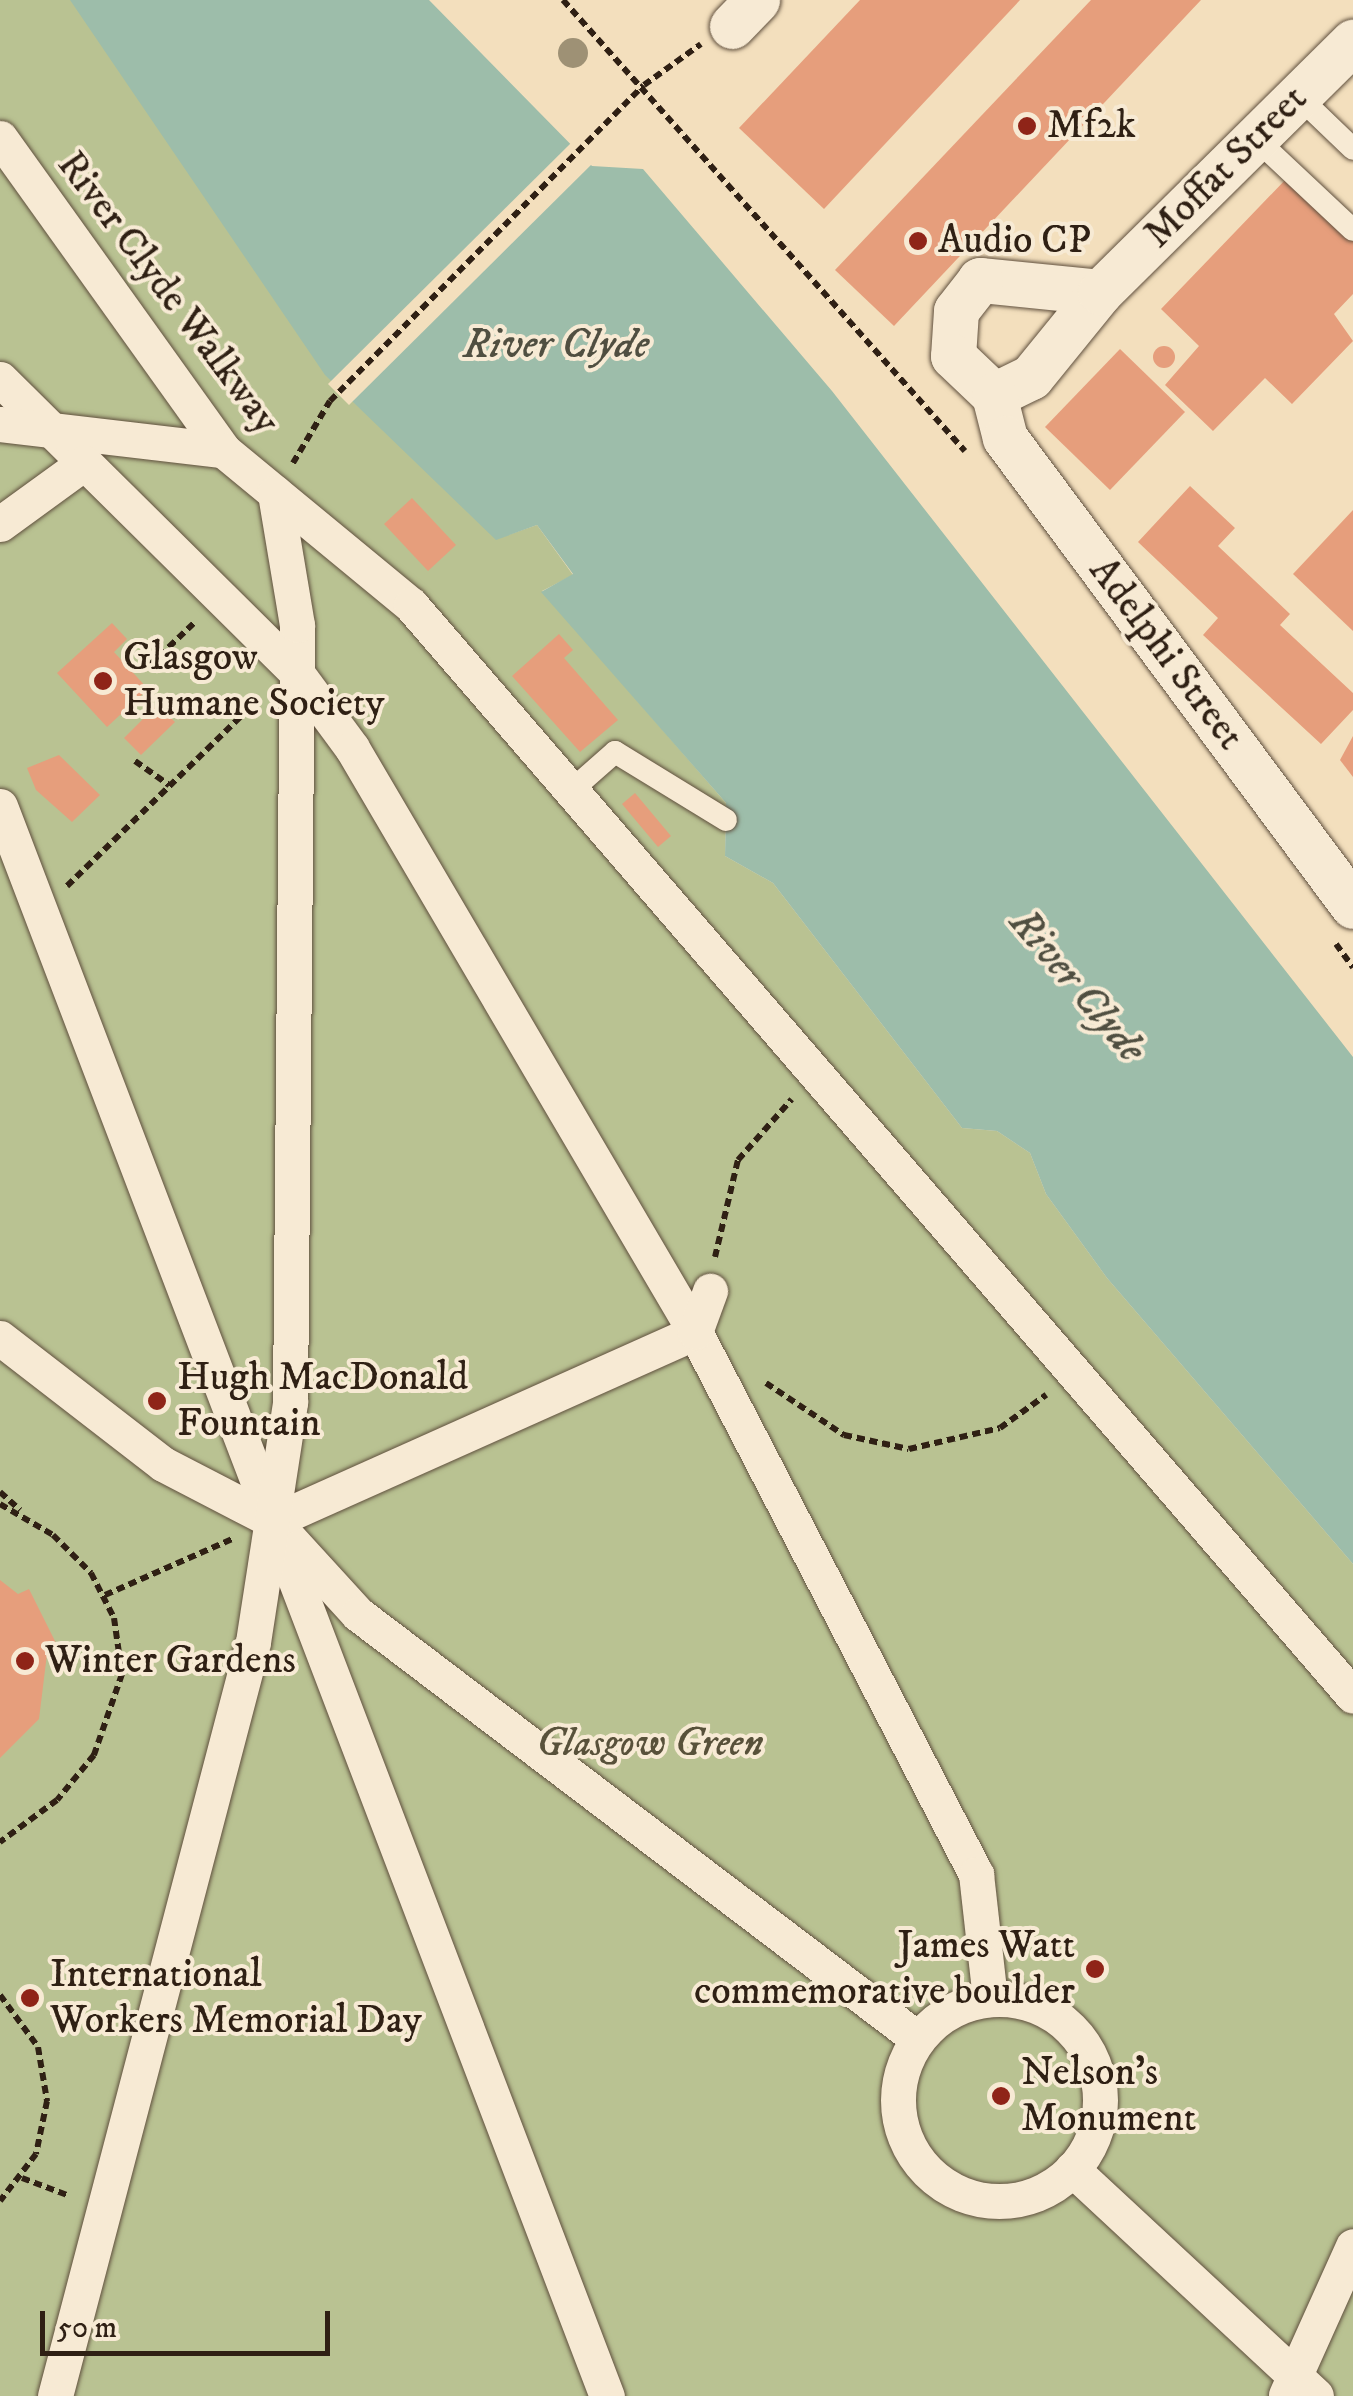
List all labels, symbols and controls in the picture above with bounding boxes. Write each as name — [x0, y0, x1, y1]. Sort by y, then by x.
street label: Moffat Street — [1135, 76, 1317, 258]
place label: Mf2k — [1047, 102, 1136, 150]
marker: Mf2k — [1016, 115, 1038, 137]
street label: River Clyde Walkway — [46, 142, 290, 444]
place label: Audio CP — [938, 217, 1091, 265]
marker: Audio CP — [907, 230, 929, 252]
water label: River Clyde — [463, 320, 649, 370]
street label: Adelphi Street — [1078, 548, 1254, 760]
place label: Glasgow Humane Society — [123, 634, 385, 728]
marker: Glasgow Humane Society — [92, 670, 114, 692]
water label: River Clyde — [998, 899, 1156, 1073]
place label: Hugh MacDonald Fountain — [177, 1354, 468, 1448]
marker: Hugh MacDonald Fountain — [146, 1390, 168, 1412]
place label: Winter Gardens — [45, 1637, 296, 1685]
marker: Winter Gardens — [14, 1650, 36, 1672]
park label: Glasgow Green — [536, 1720, 764, 1768]
place label: James Watt commemorative boulder — [694, 1922, 1075, 2016]
place label: International Workers Memorial Day — [50, 1951, 422, 2045]
marker: James Watt commemorative boulder — [1084, 1958, 1106, 1980]
marker: International Workers Memorial Day — [19, 1987, 41, 2009]
place label: Nelson's Monument — [1021, 2049, 1196, 2143]
marker: Nelson's Monument — [990, 2085, 1012, 2107]
scale bar — [45, 2291, 335, 2353]
text: 50 m — [57, 2310, 117, 2347]

